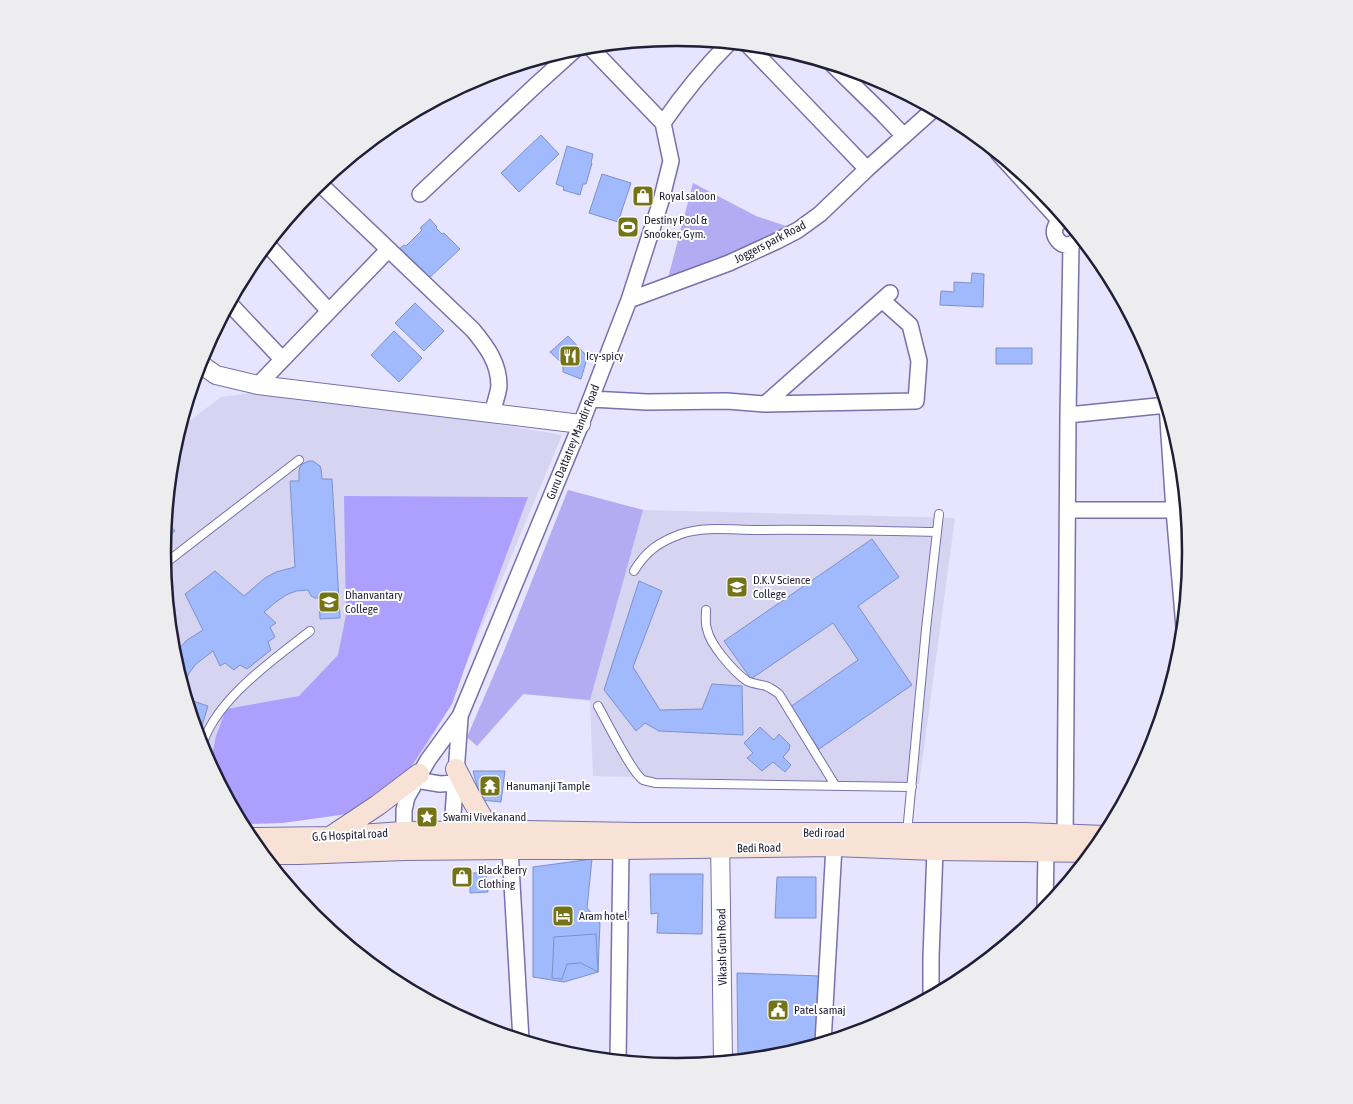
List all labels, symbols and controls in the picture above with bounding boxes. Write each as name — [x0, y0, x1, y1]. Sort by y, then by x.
shop icon: Royal saloon — [631, 184, 655, 208]
place label: Royal saloon — [659, 189, 716, 203]
place label: Destiny Pool & Snooker, Gym. — [644, 213, 708, 241]
sports icon: Destiny Pool & Snooker, Gym. — [616, 215, 640, 239]
street label: Joggers park Road — [732, 218, 808, 266]
restaurant icon: Icy-spicy — [558, 344, 582, 368]
place label: Icy-spicy — [586, 349, 624, 363]
street label: Guru Dattatrey Mandir Road — [544, 382, 602, 502]
place label: D.K.V Science College — [753, 573, 811, 601]
school or university icon: D.K.V Science College — [725, 575, 749, 599]
place label: Dhanvantary College — [345, 588, 403, 616]
school or university icon: Dhanvantary College — [317, 590, 341, 614]
temple icon: Hanumanji Tample — [478, 774, 502, 798]
place label: Hanumanji Tample — [506, 779, 590, 793]
place icon: Swami Vivekanand — [415, 805, 439, 829]
place label: Swami Vivekanand — [443, 810, 526, 824]
street label: G.G Hospital road — [312, 826, 388, 844]
street label: Bedi road — [803, 826, 845, 840]
street label: Bedi Road — [737, 841, 781, 855]
place label: Black Berry Clothing — [478, 863, 527, 891]
shop icon: Black Berry Clothing — [450, 865, 474, 889]
hotel icon: Aram hotel — [551, 904, 575, 928]
street label: Vikash Gruh Road — [714, 908, 730, 986]
place label: Aram hotel — [579, 909, 628, 923]
public building icon: Patel samaj — [766, 998, 790, 1022]
place label: Patel samaj — [794, 1003, 846, 1017]

